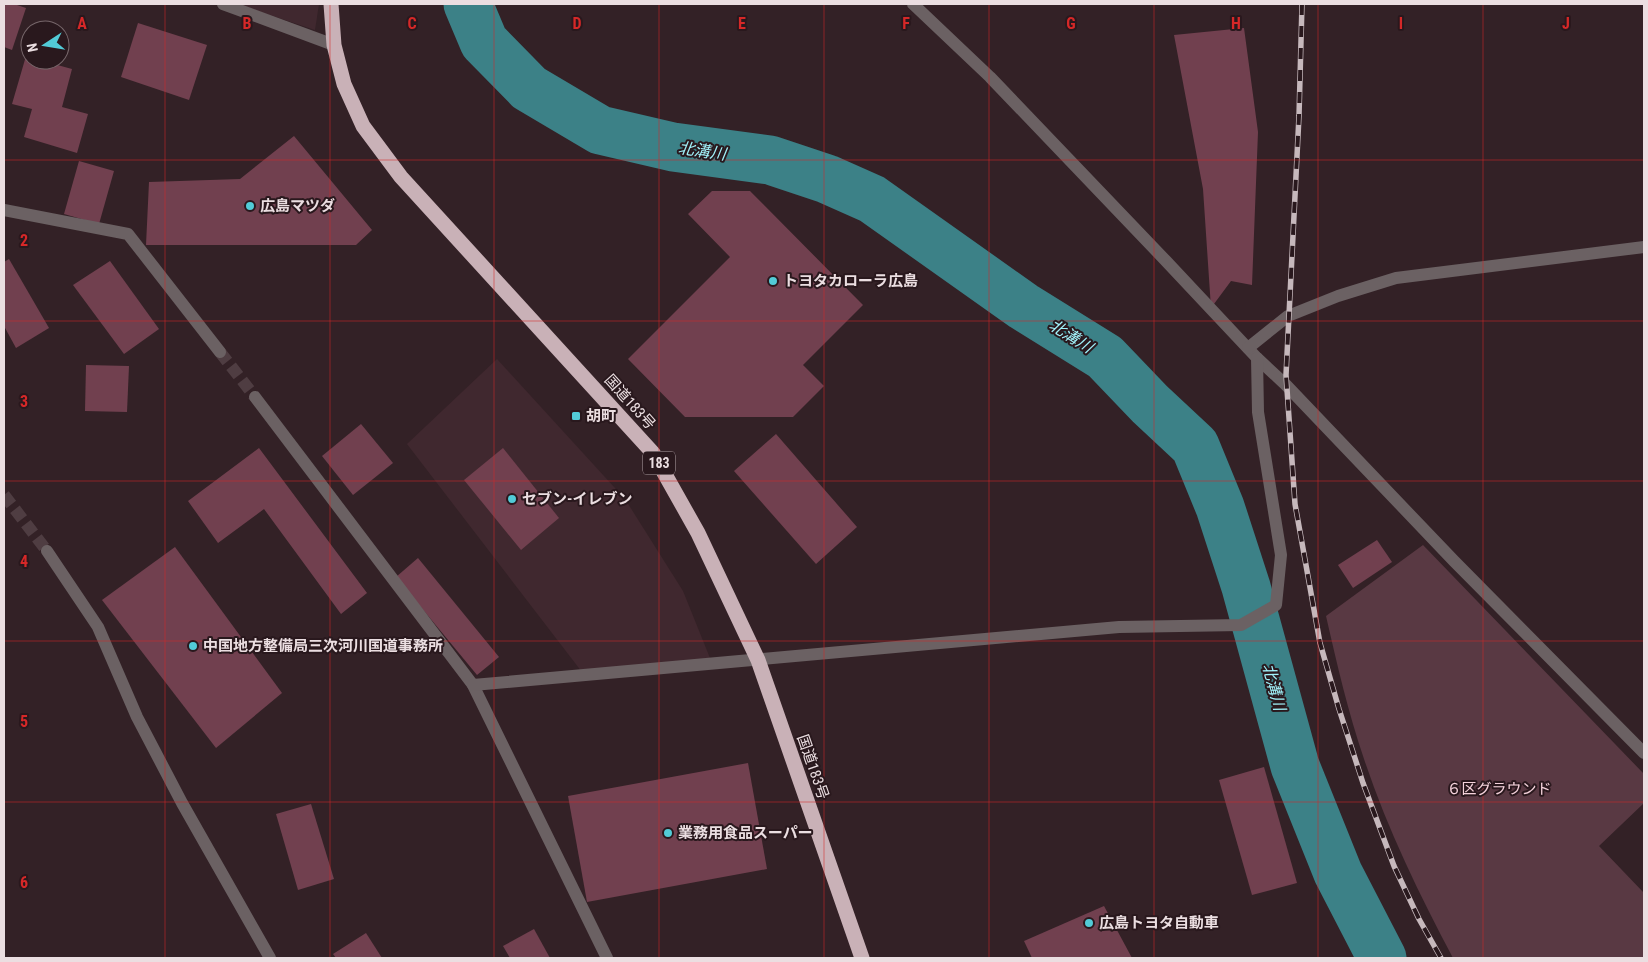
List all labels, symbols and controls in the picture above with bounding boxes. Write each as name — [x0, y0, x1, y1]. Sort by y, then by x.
text: A — [77, 14, 87, 33]
text: B — [243, 14, 252, 33]
text: C — [407, 14, 417, 33]
text: D — [572, 14, 582, 33]
text: E — [738, 14, 746, 33]
text: F — [902, 14, 910, 33]
text: G — [1066, 14, 1076, 33]
text: H — [1231, 14, 1241, 33]
text: I — [1399, 14, 1403, 33]
text: J — [1562, 14, 1570, 33]
north arrow — [20, 20, 70, 70]
text: N — [24, 42, 41, 54]
water label: 北溝川 — [677, 138, 729, 164]
place label: 広島マツダ — [260, 197, 335, 215]
marker: 広島マツダ — [244, 200, 256, 212]
text: 2 — [20, 231, 28, 250]
place label: トヨタカローラ広島 — [783, 272, 918, 290]
marker: トヨタカローラ広島 — [767, 275, 779, 287]
water label: 北溝川 — [1046, 315, 1098, 358]
street label: 国道183号 — [601, 371, 659, 433]
text: 3 — [20, 392, 28, 411]
place label: 胡町 — [586, 407, 616, 425]
marker: 胡町 — [570, 410, 582, 422]
road number: 183 — [643, 452, 675, 474]
place label: セブン-イレブン — [522, 490, 632, 508]
marker: セブン-イレブン — [506, 493, 518, 505]
text: 4 — [20, 552, 28, 571]
place label: 中国地方整備局三次河川国道事務所 — [203, 637, 443, 655]
marker: 中国地方整備局三次河川国道事務所 — [187, 640, 199, 652]
water label: 北溝川 — [1259, 661, 1290, 715]
text: 5 — [20, 712, 28, 731]
street label: 国道183号 — [794, 732, 832, 802]
park label: ６区グラウンド — [1446, 780, 1552, 798]
place label: 業務用食品スーパー — [678, 824, 813, 842]
marker: 業務用食品スーパー — [662, 827, 674, 839]
text: 6 — [20, 873, 28, 892]
place label: 広島トヨタ自動車 — [1099, 914, 1219, 932]
marker: 広島トヨタ自動車 — [1083, 917, 1095, 929]

